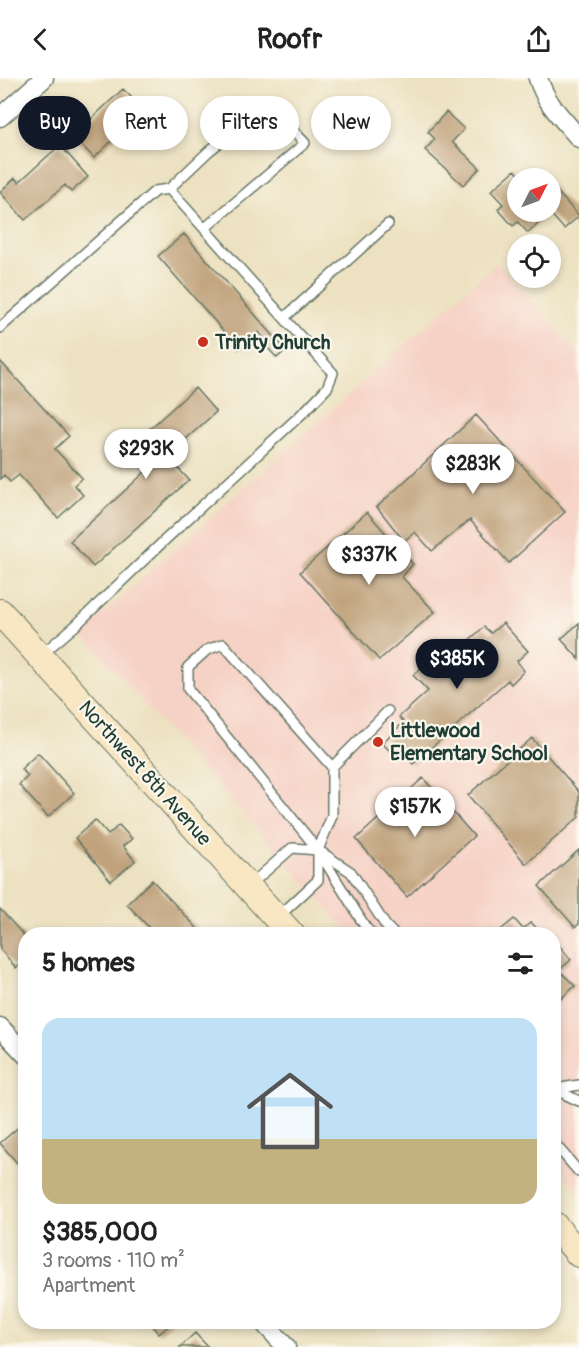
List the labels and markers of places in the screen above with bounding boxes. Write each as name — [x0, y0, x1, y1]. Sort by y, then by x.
place label: Trinity Church — [214, 330, 330, 355]
marker: Trinity Church — [196, 335, 210, 349]
pin: $293K — [104, 429, 188, 480]
pin: $283K — [431, 444, 515, 495]
pin: $337K — [327, 535, 411, 586]
pin: $385K — [415, 639, 499, 690]
place label: Littlewood Elementary School — [390, 718, 548, 766]
marker: Littlewood Elementary School — [371, 735, 385, 749]
pin: $157K — [373, 787, 457, 838]

